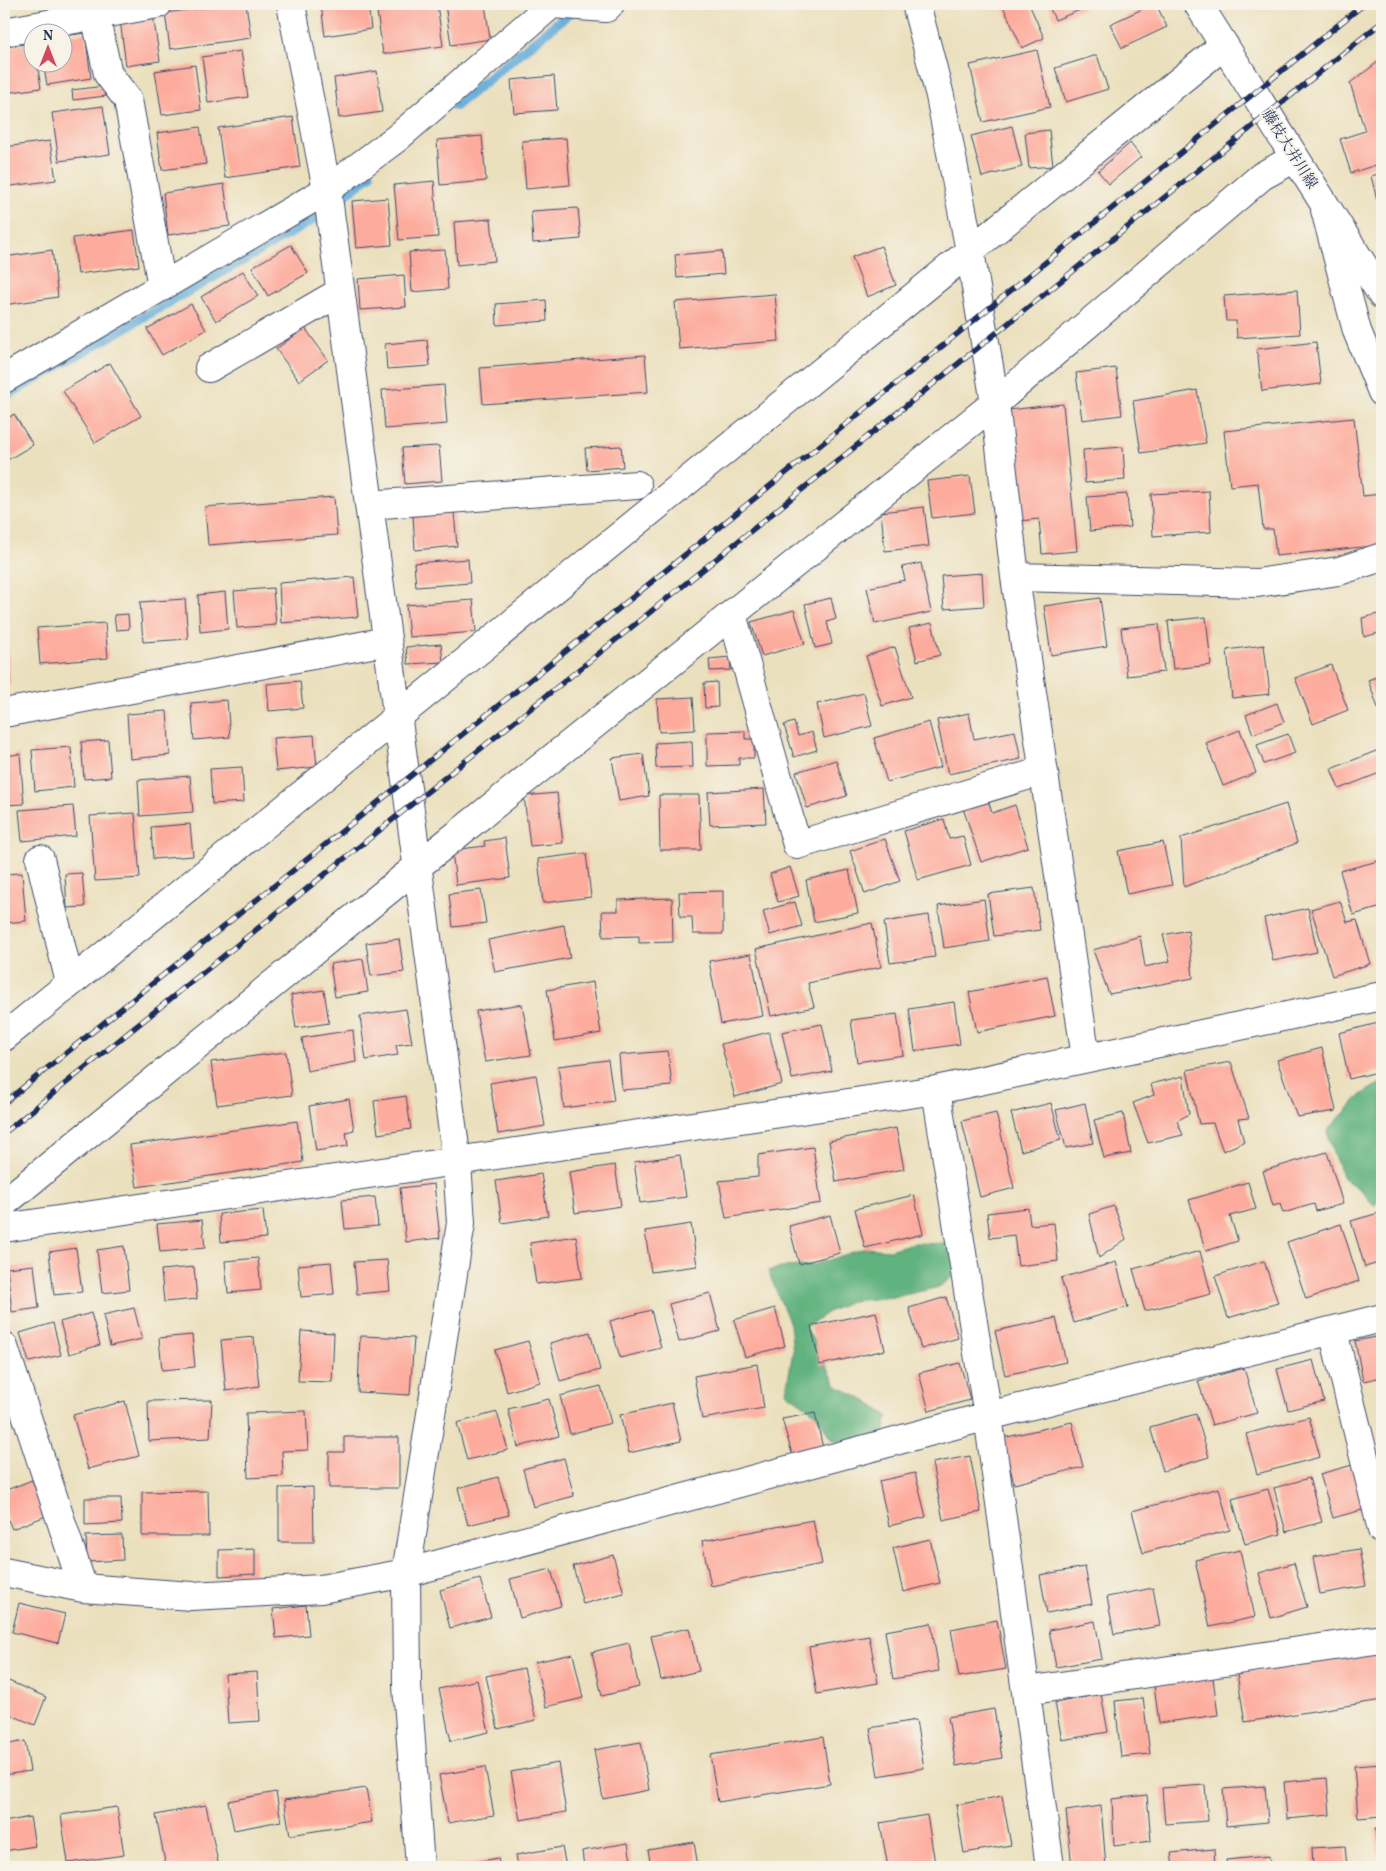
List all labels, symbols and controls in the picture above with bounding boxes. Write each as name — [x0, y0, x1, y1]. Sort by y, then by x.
north arrow — [22, 22, 72, 72]
text: N — [43, 27, 53, 46]
street label: 藤枝大井川線 — [1256, 106, 1321, 194]

